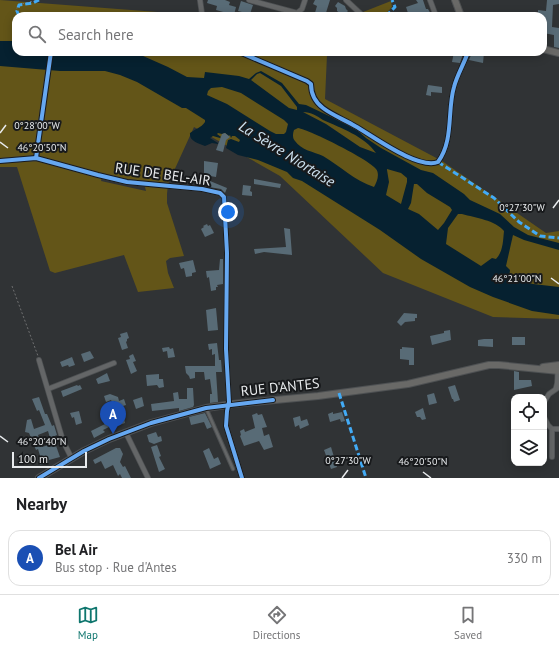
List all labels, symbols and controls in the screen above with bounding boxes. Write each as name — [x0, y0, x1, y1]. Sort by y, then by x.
search box — [12, 12, 547, 56]
icon: search — [26, 23, 48, 45]
text: Search here — [58, 25, 134, 44]
water label: La Sèvre Niortaise — [236, 116, 339, 191]
text: 0°28'00"W — [14, 119, 61, 132]
text: 46°20'50"N — [17, 141, 67, 154]
street label: RUE DE BEL-AIR — [114, 158, 212, 190]
text: 0°27'30"W — [499, 201, 546, 214]
your location — [218, 202, 238, 222]
text: 46°21'00"N — [492, 272, 542, 285]
street label: RUE D'ANTES — [240, 374, 320, 400]
map controls — [511, 394, 547, 466]
button: locate — [511, 394, 547, 430]
pin: A — [100, 401, 126, 434]
button: layers — [511, 430, 547, 466]
text: 46°20'40"N — [17, 435, 67, 448]
scale bar — [12, 450, 87, 469]
text: 100 m — [18, 452, 48, 466]
text: 0°27'30"W — [325, 454, 372, 467]
text: 46°20'50"N — [398, 455, 448, 468]
text: Nearby — [16, 493, 67, 515]
text: Bel Air — [55, 540, 97, 559]
text: A — [26, 550, 34, 567]
text: 330 m — [507, 550, 542, 567]
text: Bus stop · Rue d'Antes — [55, 559, 177, 576]
tab: Map — [77, 604, 99, 642]
tab: Directions — [253, 604, 300, 642]
tab: Saved — [454, 604, 482, 642]

